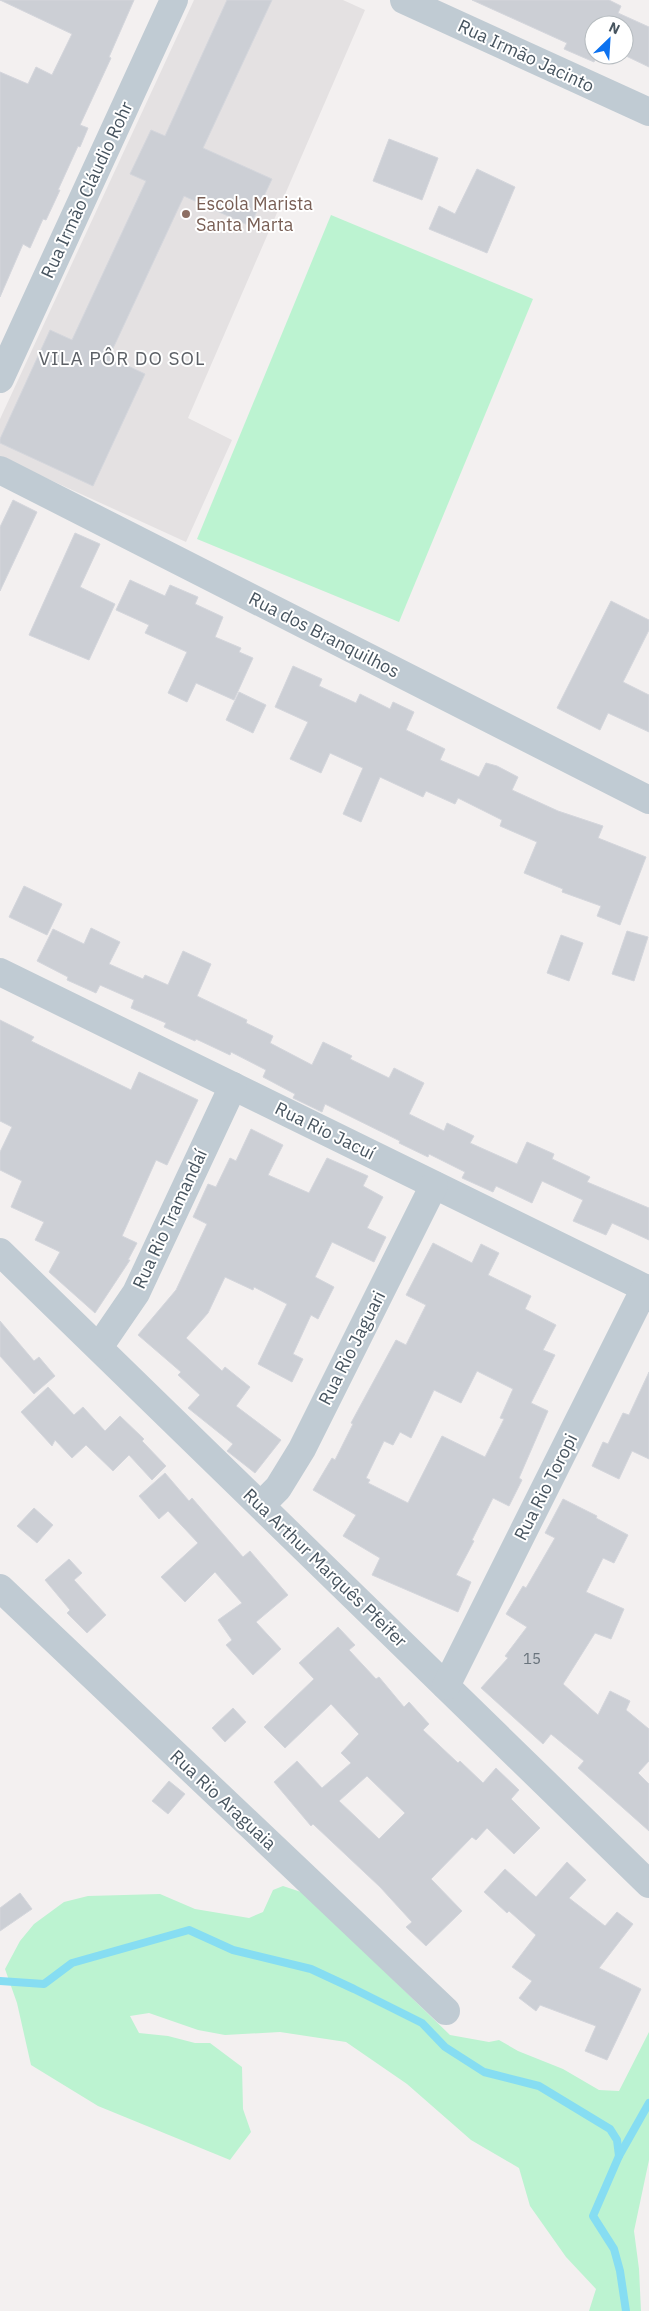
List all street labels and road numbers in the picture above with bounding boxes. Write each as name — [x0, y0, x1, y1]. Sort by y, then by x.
street label: Rua Irmão Jacinto — [454, 14, 598, 97]
street label: Rua Irmão Cláudio Rohr — [35, 97, 138, 282]
street label: Rua dos Branquilhos — [245, 587, 404, 683]
street label: Rua Rio Jacuí — [271, 1096, 379, 1165]
street label: Rua Rio Tramandaí — [127, 1145, 212, 1292]
street label: Rua Rio Jaguari — [313, 1287, 390, 1409]
street label: Rua Rio Toropi — [509, 1430, 582, 1544]
street label: Rua Arthur Marquês Pfeifer — [239, 1483, 412, 1652]
street label: Rua Rio Araguaia — [165, 1745, 282, 1855]

